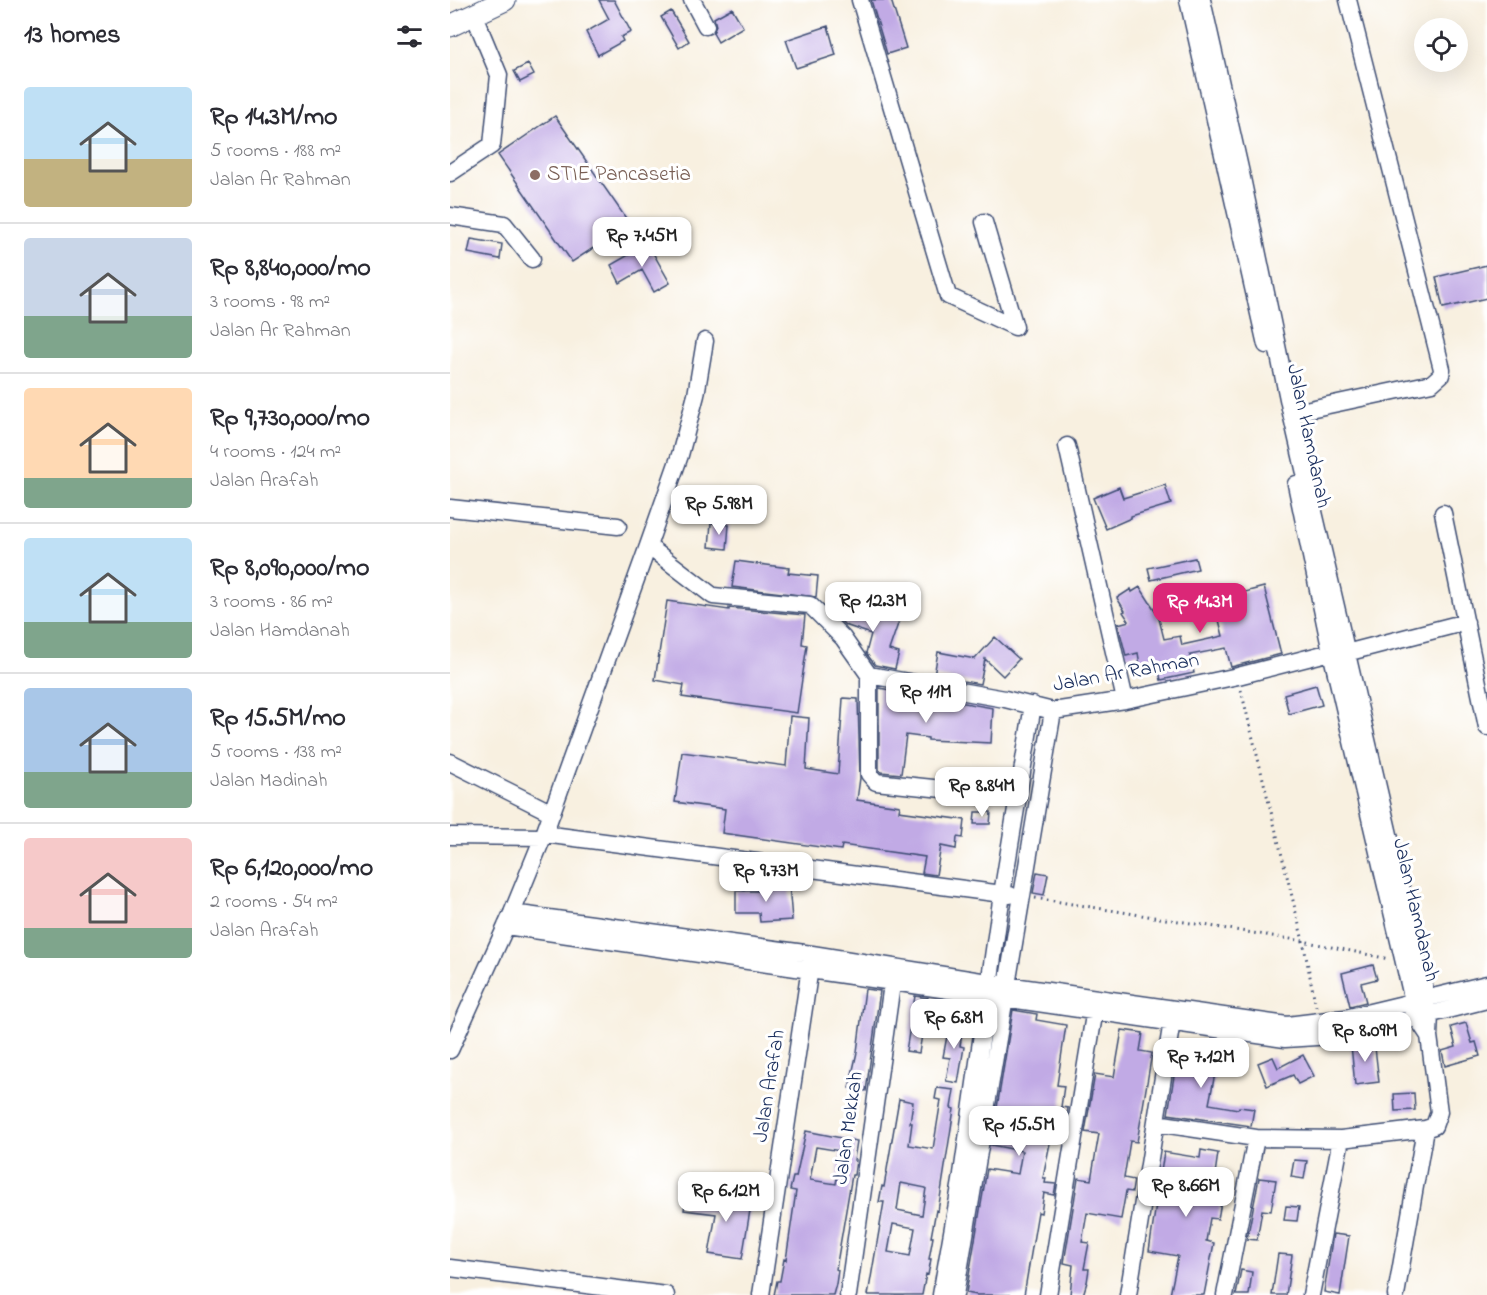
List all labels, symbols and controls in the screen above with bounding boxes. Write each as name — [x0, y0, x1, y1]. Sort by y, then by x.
text: 13 homes — [24, 17, 120, 55]
map controls — [1414, 18, 1468, 72]
button: locate — [1414, 18, 1468, 72]
icon: filters — [393, 20, 426, 53]
text: Rp 14.3M/mo — [210, 99, 338, 137]
icon: home — [72, 111, 144, 183]
text: 5 rooms · 188 m² — [210, 137, 341, 166]
place label: STIE Pancasetia — [547, 160, 691, 190]
text: Jalan Ar Rahman — [210, 166, 351, 195]
marker: STIE Pancasetia — [528, 168, 542, 182]
pin: Rp 7.45M — [580, 217, 704, 268]
text: Rp 7.45M — [606, 222, 678, 251]
text: Rp 8,840,000/mo — [210, 250, 371, 288]
icon: home — [72, 262, 144, 334]
text: 3 rooms · 98 m² — [210, 288, 330, 317]
text: Jalan Ar Rahman — [210, 317, 351, 346]
street label: Jalan Hamdanah — [1278, 361, 1338, 511]
text: Rp 9,730,000/mo — [210, 400, 370, 438]
icon: home — [72, 412, 144, 484]
text: 4 rooms · 124 m² — [210, 438, 341, 467]
text: Jalan Arafah — [210, 467, 318, 496]
pin: Rp 5.98M — [657, 485, 781, 536]
text: Rp 5.98M — [685, 490, 753, 519]
text: Rp 8,090,000/mo — [210, 550, 369, 588]
icon: home — [72, 562, 144, 634]
pin: Rp 12.3M — [811, 582, 935, 633]
pin: Rp 14.3M — [1138, 583, 1262, 634]
text: Rp 12.3M — [839, 587, 907, 616]
text: 3 rooms · 86 m² — [210, 588, 333, 617]
text: Rp 14.3M — [1167, 588, 1233, 617]
text: Jalan Hamdanah — [210, 617, 350, 646]
street label: Jalan Ar Rahman — [1051, 645, 1201, 701]
pin: Rp 11M — [877, 673, 975, 724]
text: Rp 11M — [900, 678, 952, 707]
text: Rp 15.5M/mo — [210, 700, 346, 738]
icon: home — [72, 712, 144, 784]
text: 5 rooms · 138 m² — [210, 738, 342, 767]
text: Jalan Madinah — [210, 767, 328, 796]
pin: Rp 8.84M — [920, 767, 1044, 818]
text: Rp 8.84M — [949, 772, 1015, 801]
street label: Jalan Hamdanah — [1384, 835, 1446, 985]
text: Rp 6,120,000/mo — [210, 850, 373, 888]
pin: Rp 9.73M — [704, 852, 828, 903]
text: Rp 9.73M — [733, 857, 799, 886]
icon: home — [72, 862, 144, 934]
text: 2 rooms · 54 m² — [210, 888, 338, 917]
text: Jalan Arafah — [210, 917, 318, 946]
pin: Rp 6.8M — [899, 999, 1009, 1050]
text: Rp 6.8M — [924, 1004, 984, 1033]
pin: Rp 8.09M — [1303, 1012, 1427, 1063]
text: Rp 8.09M — [1332, 1017, 1398, 1046]
street label: Jalan Arafah — [746, 1027, 794, 1145]
pin: Rp 7.12M — [1139, 1038, 1263, 1089]
text: Rp 7.12M — [1167, 1043, 1235, 1072]
street label: Jalan Mekkah — [826, 1069, 872, 1187]
pin: Rp 15.5M — [957, 1106, 1081, 1157]
text: Rp 15.5M — [983, 1111, 1055, 1140]
pin: Rp 8.66M — [1124, 1167, 1248, 1218]
pin: Rp 6.12M — [664, 1172, 788, 1223]
text: Rp 8.66M — [1152, 1172, 1220, 1201]
text: Rp 6.12M — [692, 1177, 760, 1206]

